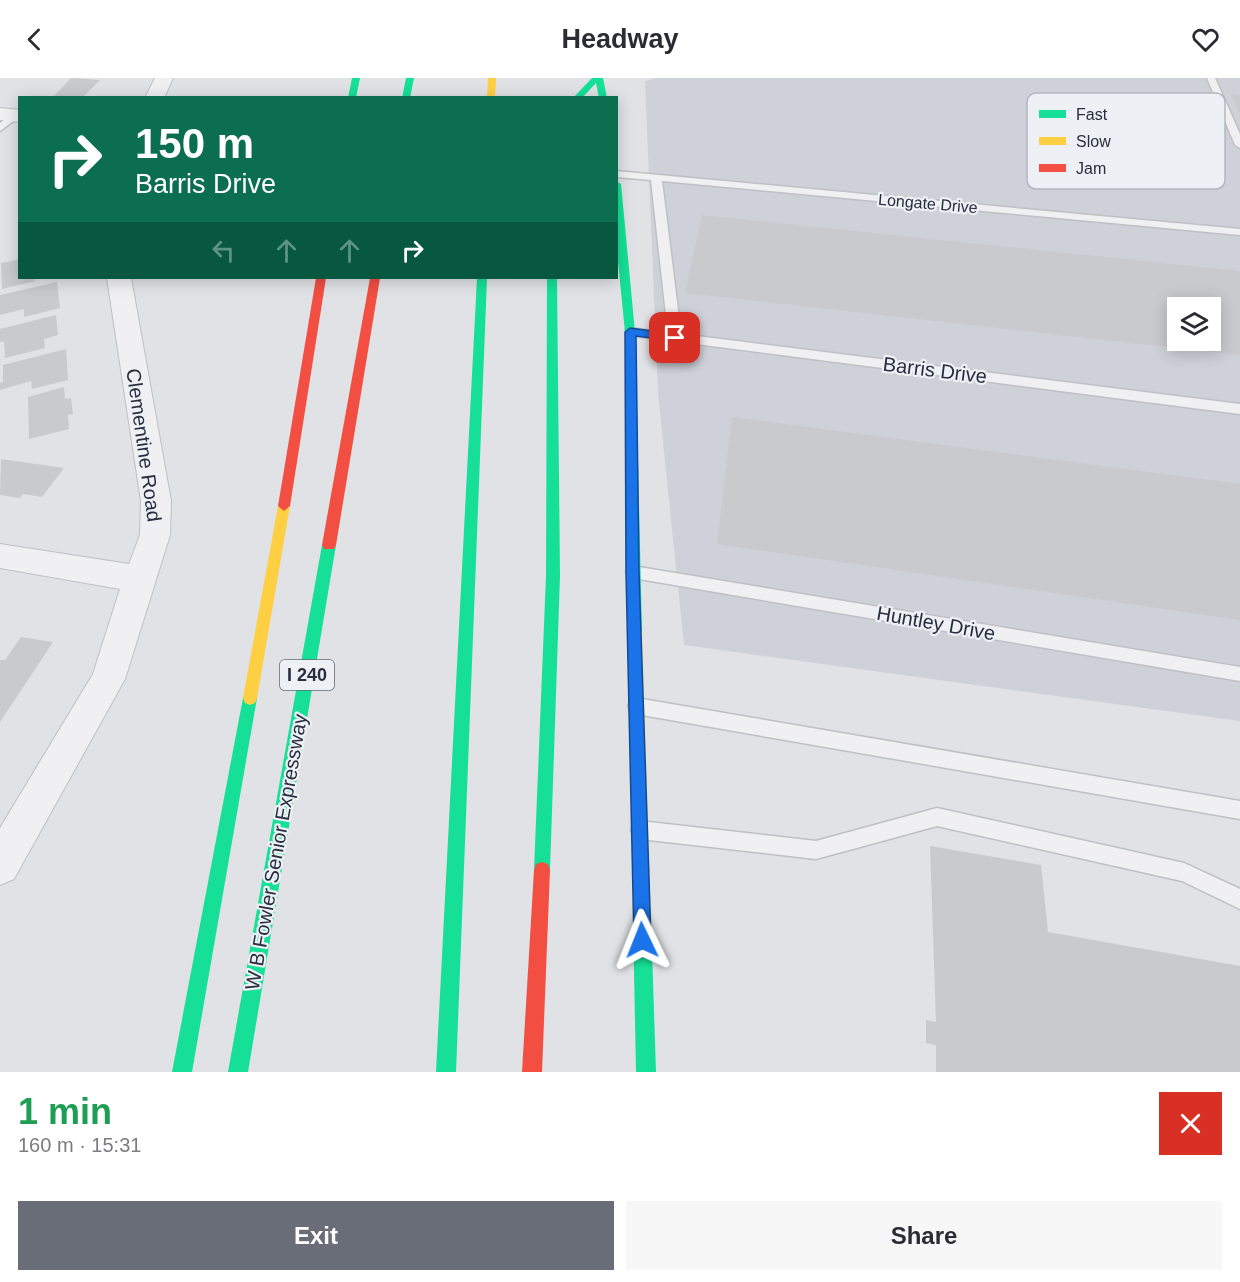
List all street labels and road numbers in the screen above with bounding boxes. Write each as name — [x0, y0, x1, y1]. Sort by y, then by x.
street label: Longate Drive — [878, 191, 978, 216]
street label: Barris Drive — [882, 353, 988, 387]
street label: Clementine Road — [122, 367, 166, 523]
street label: Huntley Drive — [875, 602, 997, 644]
road number: I 240 — [280, 660, 334, 690]
street label: W B Fowler Senior Expressway — [241, 712, 311, 992]

